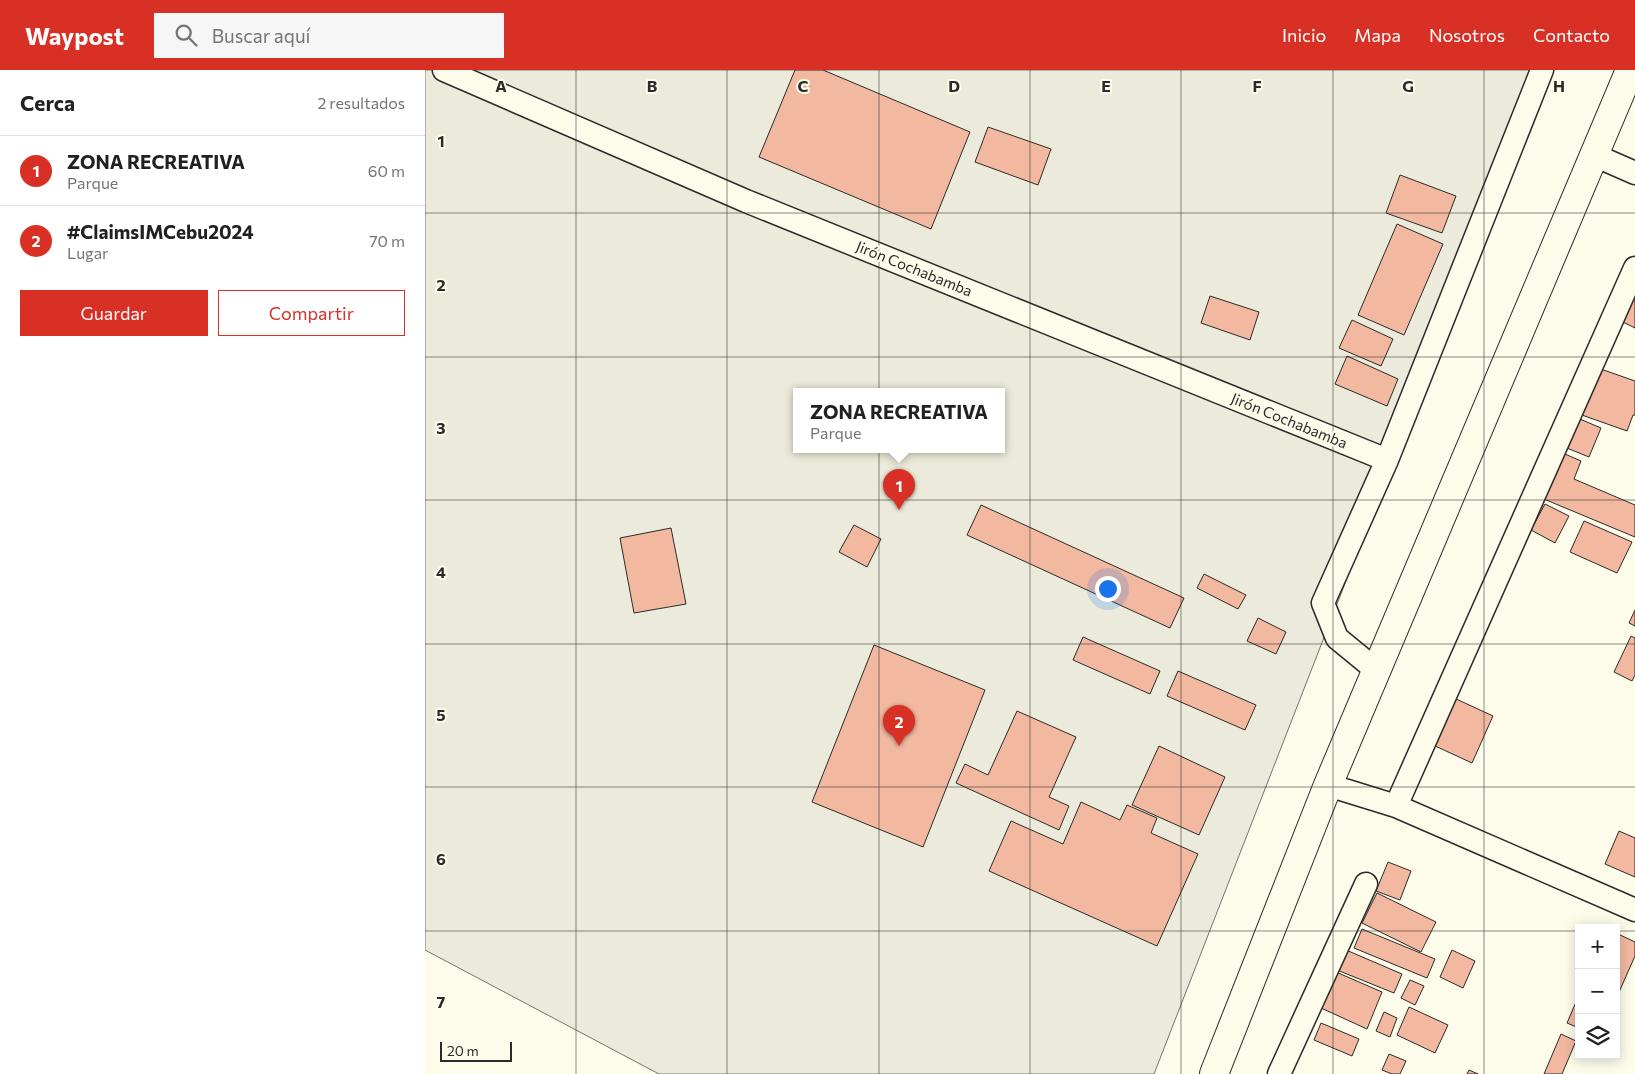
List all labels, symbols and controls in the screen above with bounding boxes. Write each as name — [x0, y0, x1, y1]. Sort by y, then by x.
search box — [154, 13, 504, 58]
text: Waypost — [25, 21, 124, 50]
icon: search — [172, 21, 200, 49]
text: Buscar aquí — [212, 24, 310, 47]
text: Inicio — [1282, 24, 1326, 46]
text: Mapa — [1354, 24, 1401, 46]
text: Nosotros — [1429, 24, 1505, 46]
text: Contacto — [1533, 24, 1610, 46]
text: A — [495, 76, 507, 95]
text: B — [647, 76, 658, 95]
text: C — [798, 76, 809, 95]
text: D — [948, 76, 960, 95]
text: E — [1101, 76, 1111, 95]
text: F — [1252, 76, 1262, 95]
text: G — [1402, 76, 1414, 95]
text: H — [1553, 76, 1565, 95]
text: Cerca — [20, 90, 75, 115]
text: 2 resultados — [317, 93, 405, 112]
text: 1 — [437, 131, 445, 150]
text: ZONA RECREATIVA — [67, 150, 245, 173]
text: 1 — [32, 161, 40, 180]
text: 60 m — [368, 161, 405, 180]
text: Parque — [67, 173, 118, 192]
text: #ClaimsIMCebu2024 — [67, 220, 254, 243]
text: 2 — [31, 231, 41, 250]
text: 70 m — [369, 231, 405, 250]
street label: Jirón Cochabamba — [854, 237, 975, 300]
text: Lugar — [67, 243, 108, 262]
text: 2 — [436, 275, 446, 294]
button: Guardar — [20, 290, 208, 336]
button: Compartir — [218, 290, 405, 336]
popup — [793, 388, 1005, 453]
street label: Jirón Cochabamba — [1229, 389, 1350, 452]
text: ZONA RECREATIVA — [810, 400, 988, 423]
text: 3 — [436, 418, 446, 437]
text: Parque — [810, 423, 861, 442]
pin: 1 — [883, 469, 915, 510]
text: 4 — [436, 562, 446, 581]
your location — [1095, 576, 1121, 602]
text: 5 — [436, 705, 446, 724]
pin: 2 — [883, 705, 915, 746]
text: 6 — [436, 849, 446, 868]
map controls — [1575, 924, 1620, 1059]
button: + — [1575, 924, 1620, 969]
button: − — [1575, 969, 1620, 1014]
text: 7 — [437, 992, 446, 1011]
button: layers — [1575, 1014, 1620, 1059]
scale bar — [440, 1039, 513, 1062]
text: 20 m — [447, 1042, 479, 1059]

